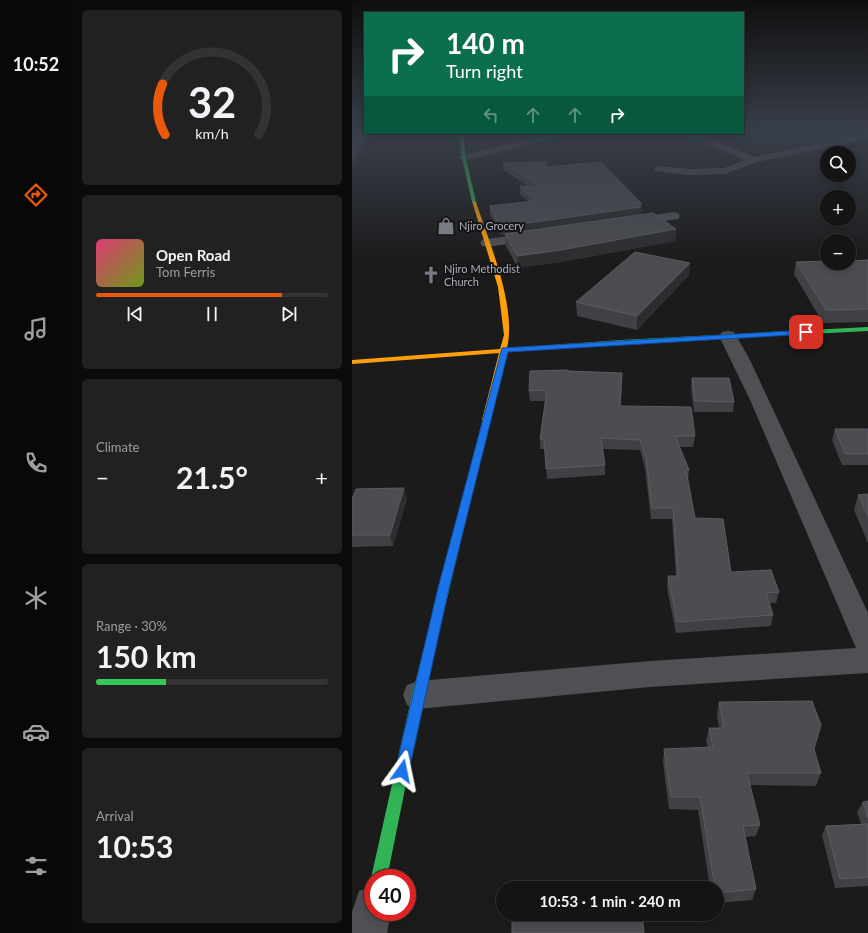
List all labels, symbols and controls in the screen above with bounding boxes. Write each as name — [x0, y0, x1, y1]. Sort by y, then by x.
text: 140 m — [446, 26, 525, 60]
icon: right — [380, 28, 432, 80]
text: 10:52 — [13, 53, 59, 75]
text: Turn right — [446, 60, 523, 82]
text: 32 — [188, 77, 236, 127]
icon: left — [480, 104, 502, 126]
icon: ahead — [522, 104, 544, 126]
icon: ahead — [564, 104, 586, 126]
icon: right — [606, 104, 628, 126]
text: km/h — [195, 125, 229, 142]
map controls — [820, 146, 856, 270]
button: search — [820, 146, 856, 182]
icon: directions — [22, 181, 50, 209]
button: + — [820, 190, 856, 226]
shop icon: Njiro Grocery — [436, 216, 456, 236]
place label: Njiro Grocery — [459, 219, 524, 232]
button: − — [820, 234, 856, 270]
text: Open Road — [156, 246, 231, 264]
place label: Njiro Methodist Church — [444, 262, 520, 288]
text: Tom Ferris — [156, 264, 215, 280]
church icon: Njiro Methodist Church — [421, 265, 441, 285]
icon: previous — [124, 303, 146, 325]
icon: pause — [201, 303, 223, 325]
icon: next — [278, 303, 300, 325]
icon: music — [22, 315, 50, 343]
pin — [789, 315, 823, 349]
icon: arrive — [795, 321, 817, 343]
text: Climate — [96, 439, 139, 455]
icon: phone — [22, 449, 50, 477]
text: 21.5° — [176, 459, 248, 495]
text: − — [96, 464, 109, 491]
text: + — [315, 464, 328, 491]
icon: climate — [22, 584, 50, 612]
text: Range · 30% — [96, 618, 167, 634]
text: 150 km — [96, 638, 197, 674]
icon: car — [22, 718, 50, 746]
position arrow — [381, 750, 423, 792]
text: Arrival — [96, 808, 133, 824]
text: 10:53 — [96, 828, 173, 864]
icon: filters — [22, 852, 50, 880]
speed limit sign: 40 — [364, 869, 416, 921]
text: 10:53 · 1 min · 240 m — [540, 892, 680, 910]

